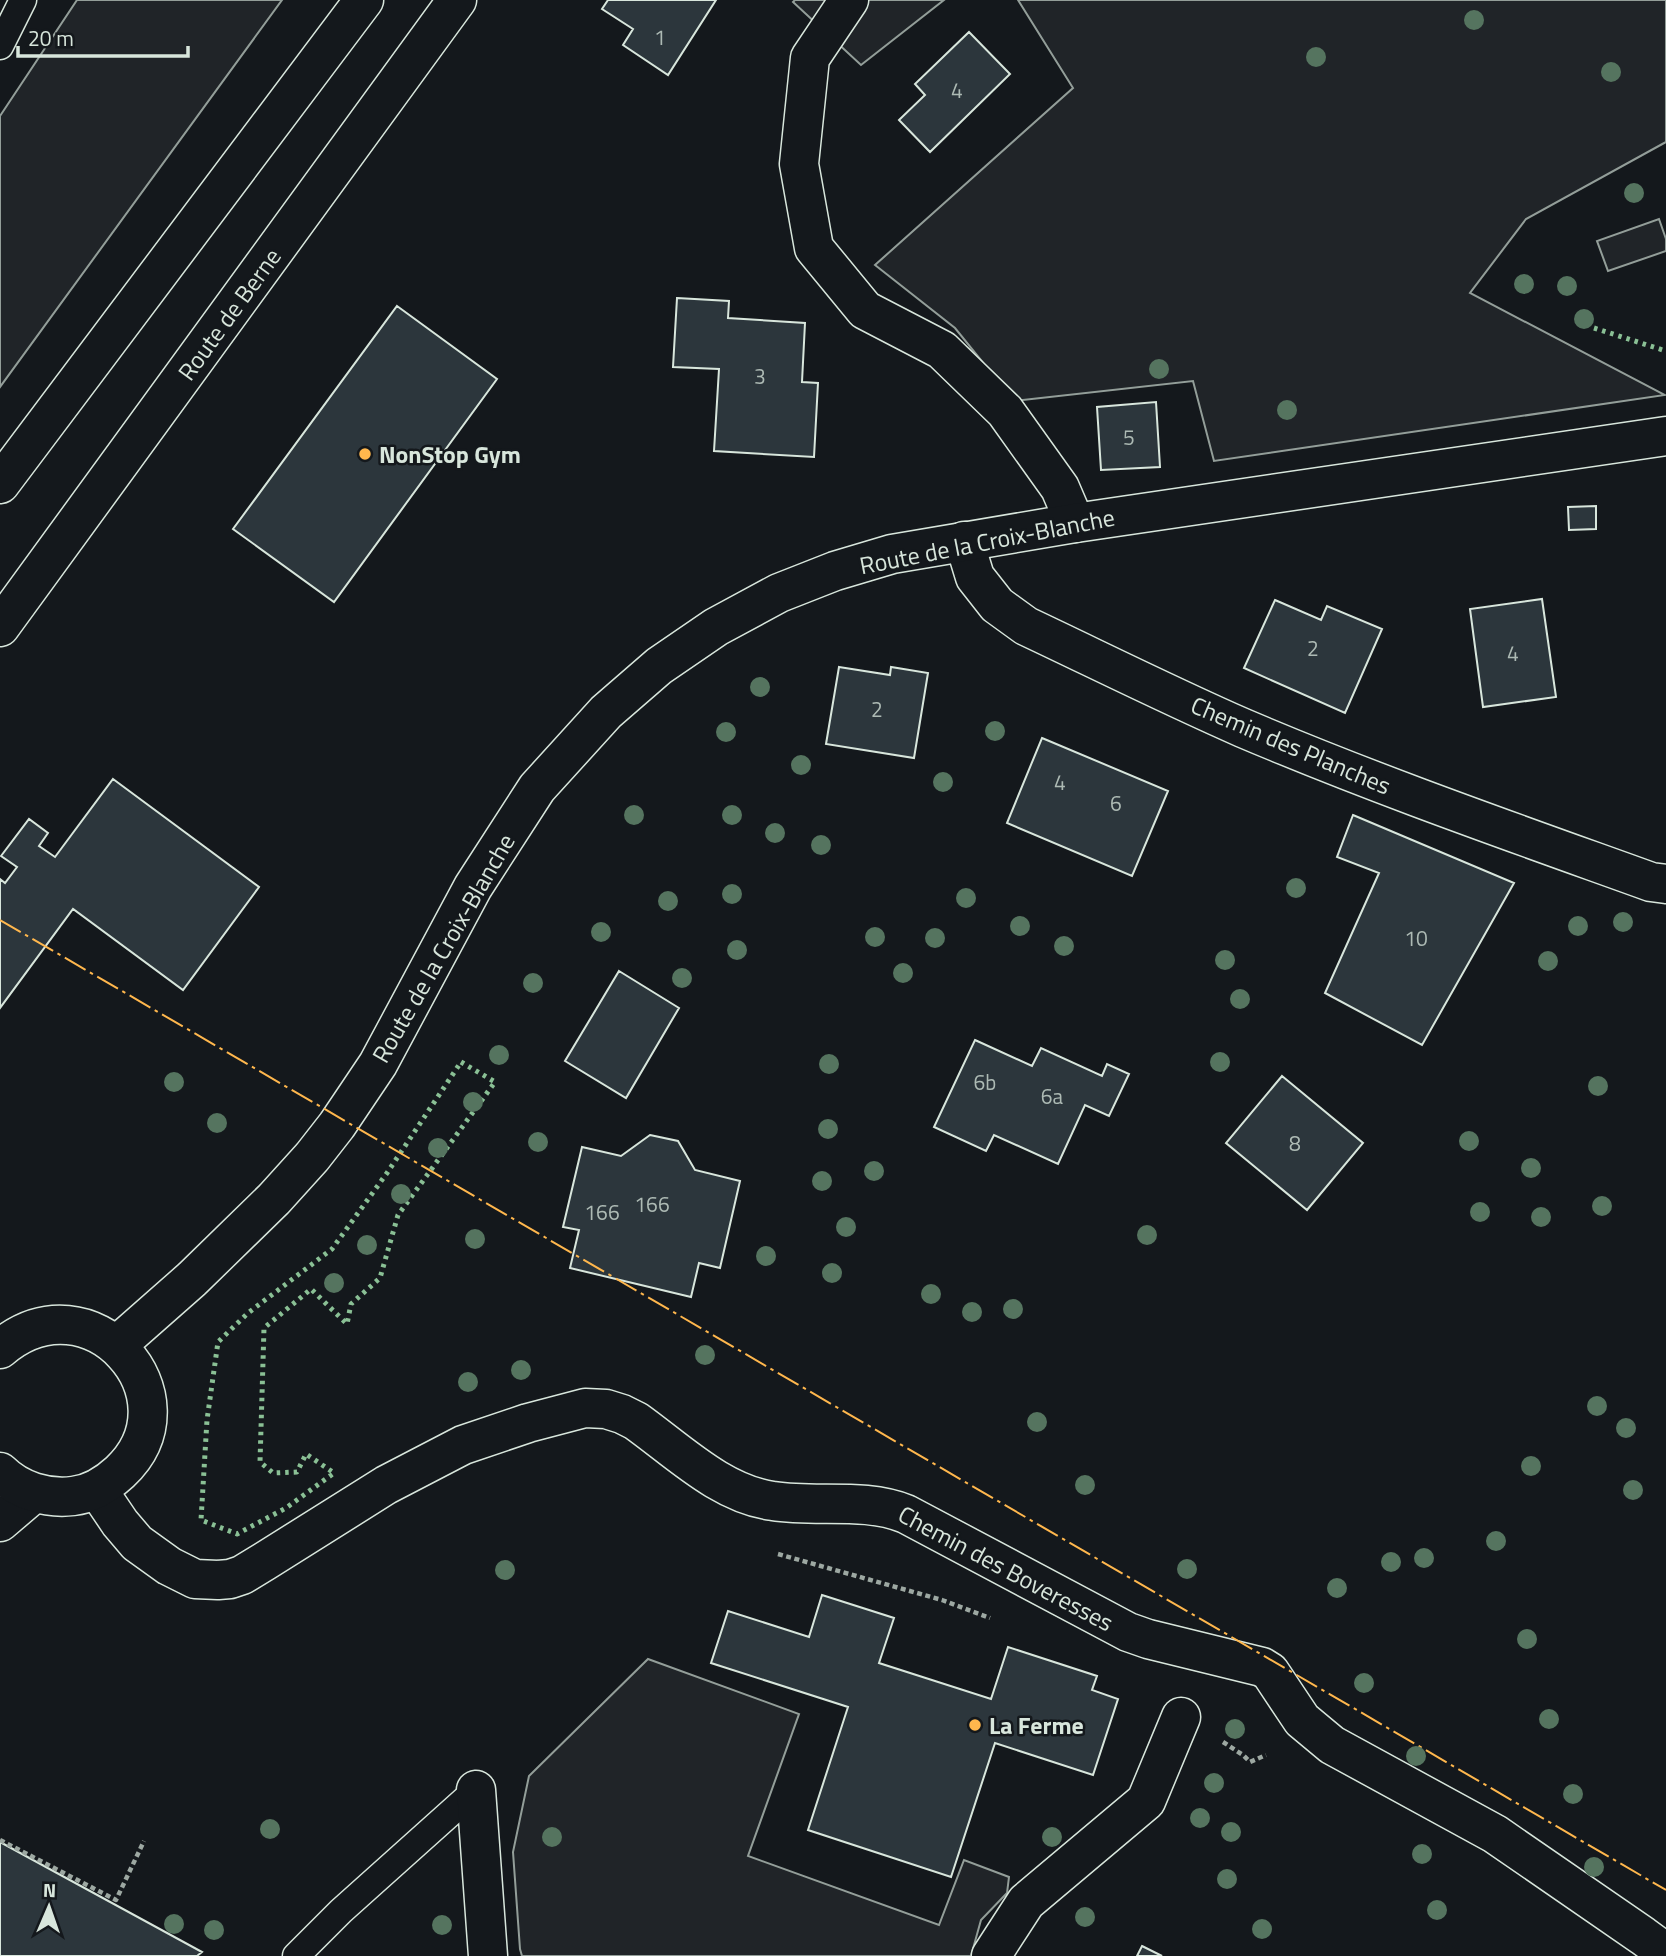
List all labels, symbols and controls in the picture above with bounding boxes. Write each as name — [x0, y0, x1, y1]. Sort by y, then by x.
scale bar — [18, 14, 187, 58]
house number: 1 — [654, 21, 666, 53]
text: 20 m — [28, 22, 74, 54]
house number: 4 — [951, 74, 963, 106]
street label: Route de Berne — [169, 240, 289, 388]
house number: 3 — [754, 360, 766, 392]
house number: 5 — [1123, 421, 1135, 453]
place label: NonStop Gym — [379, 436, 521, 472]
marker: NonStop Gym — [357, 446, 373, 462]
street label: Route de la Croix-Blanche — [856, 499, 1118, 583]
house number: 2 — [1307, 632, 1319, 664]
house number: 4 — [1507, 637, 1519, 669]
street label: Chemin des Planches — [1185, 687, 1397, 803]
house number: 2 — [871, 693, 883, 725]
house number: 4 — [1054, 766, 1066, 798]
house number: 6 — [1110, 787, 1122, 819]
street label: Route de la Croix-Blanche — [363, 827, 523, 1069]
house number: 10 — [1404, 922, 1428, 954]
house number: 6b — [974, 1066, 996, 1098]
house number: 6a — [1041, 1080, 1064, 1112]
house number: 8 — [1289, 1127, 1301, 1159]
house number: 166 — [634, 1188, 670, 1220]
house number: 166 — [584, 1196, 620, 1228]
street label: Chemin des Boveresses — [892, 1496, 1120, 1640]
place label: La Ferme — [989, 1707, 1084, 1743]
marker: La Ferme — [967, 1717, 983, 1733]
north arrow — [14, 1872, 84, 1942]
text: N — [43, 1875, 57, 1904]

